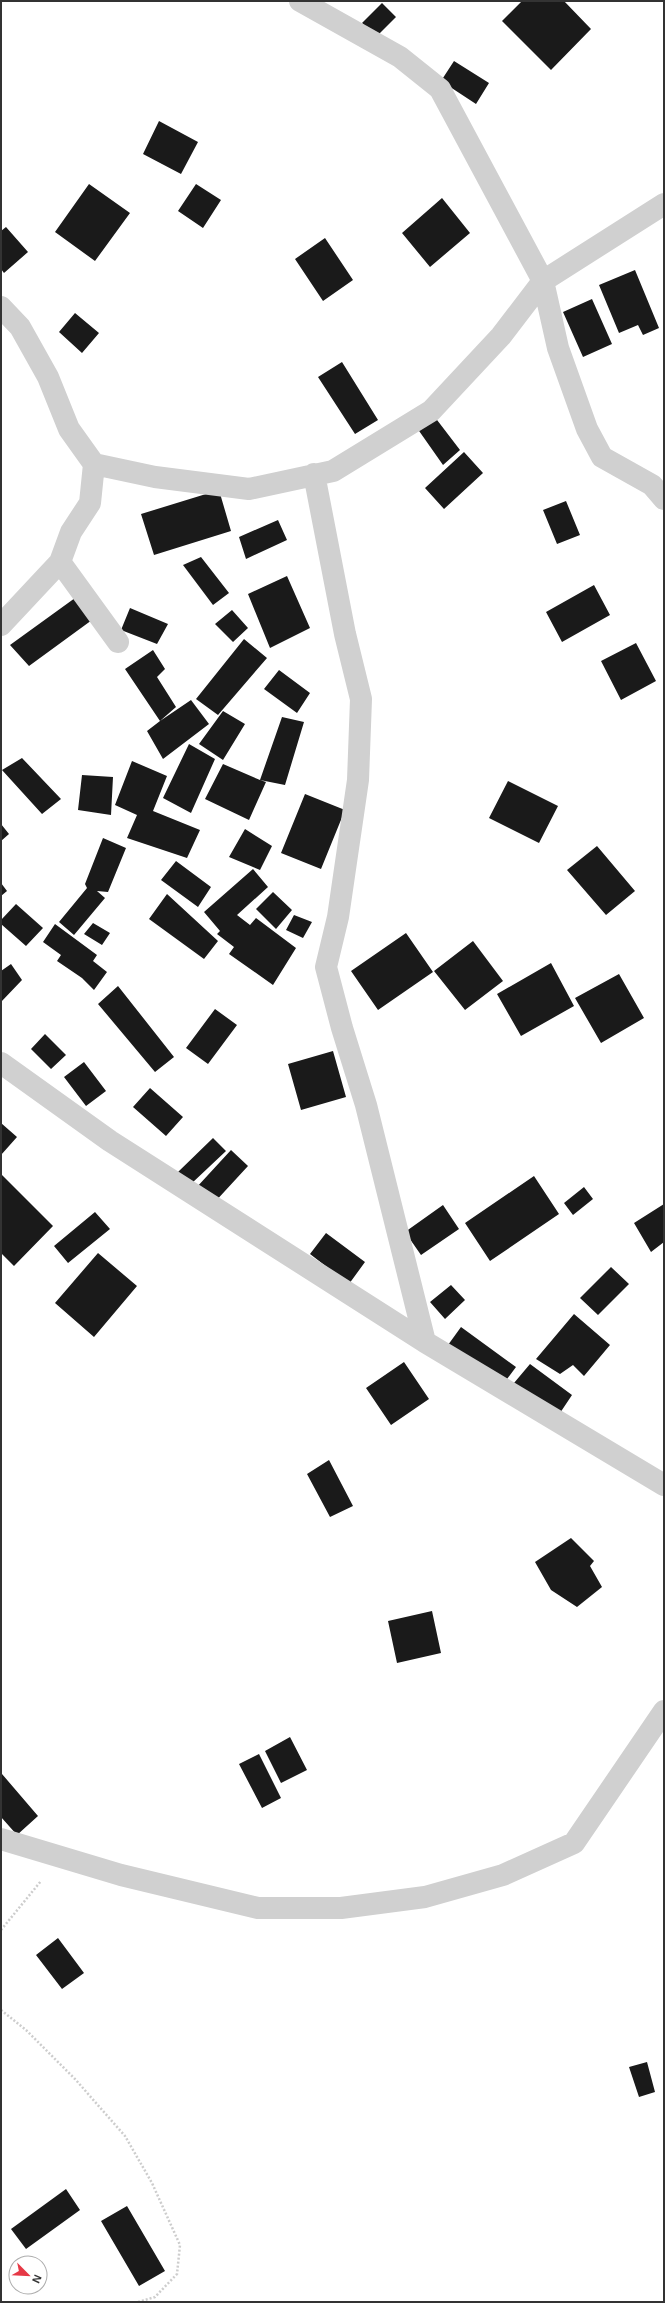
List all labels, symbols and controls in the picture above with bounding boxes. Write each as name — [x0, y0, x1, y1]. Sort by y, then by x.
north arrow — [8, 2255, 48, 2295]
text: N — [30, 2273, 44, 2285]

